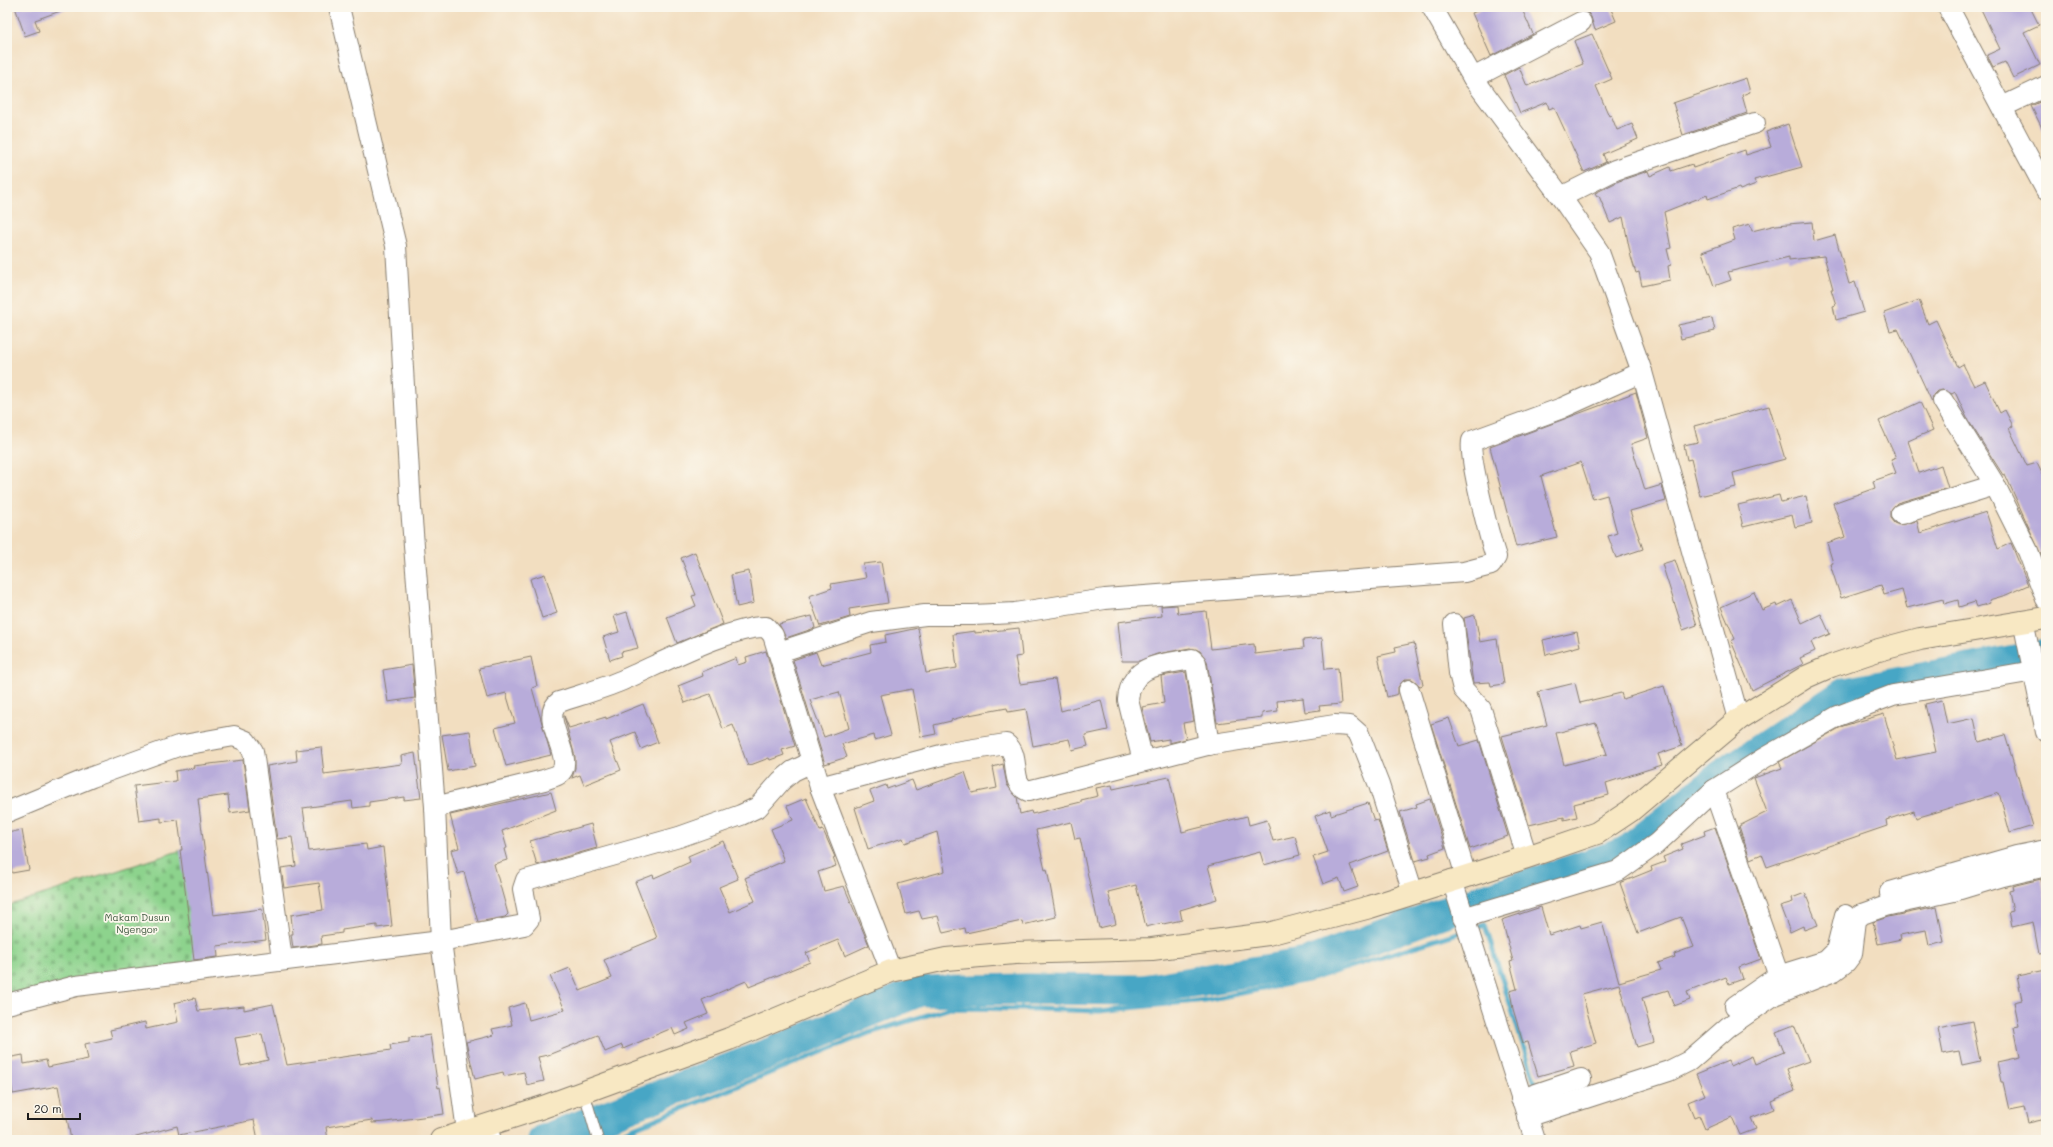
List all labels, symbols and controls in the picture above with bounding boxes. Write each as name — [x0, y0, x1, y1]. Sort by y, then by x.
park label: Makam Dusun Ngengor — [104, 910, 170, 936]
scale bar — [28, 1095, 80, 1121]
text: 20 m — [34, 1100, 62, 1116]

